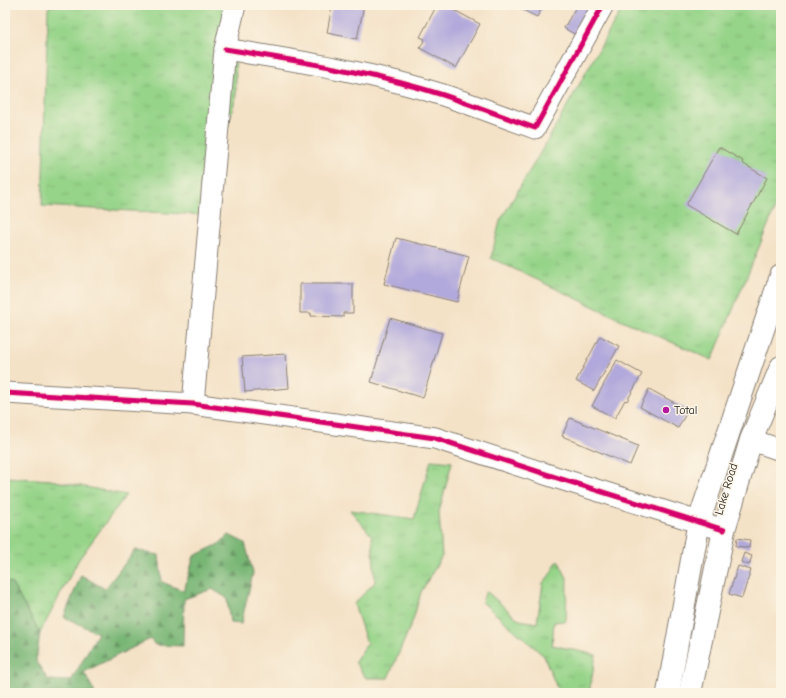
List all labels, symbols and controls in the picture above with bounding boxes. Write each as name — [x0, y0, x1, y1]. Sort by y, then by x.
place label: Total — [674, 403, 697, 417]
marker: Total — [661, 405, 671, 415]
street label: Lake Road — [711, 461, 741, 517]

